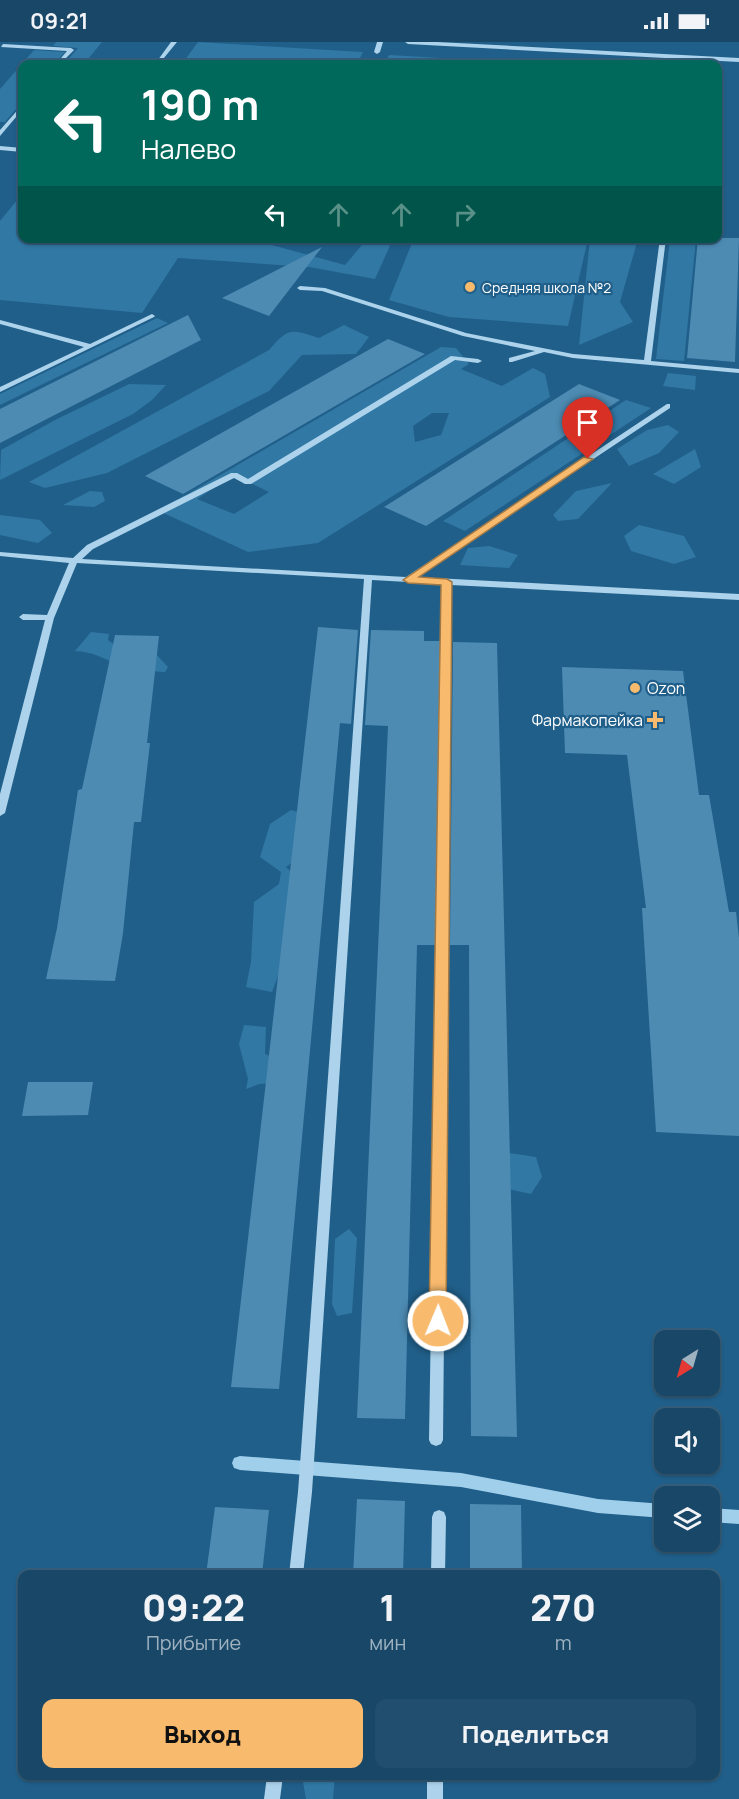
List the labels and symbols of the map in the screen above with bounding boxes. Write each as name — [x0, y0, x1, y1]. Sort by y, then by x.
place label: Средняя школа №2 — [482, 278, 611, 297]
marker: Средняя школа №2 — [463, 280, 477, 294]
pin — [562, 397, 613, 459]
place label: Ozon — [647, 677, 685, 699]
marker: Ozon — [628, 681, 642, 695]
place label: Фармакопейка — [532, 709, 643, 731]
marker: Фармакопейка — [648, 713, 662, 727]
position arrow — [406, 1289, 470, 1353]
north arrow — [654, 1330, 720, 1396]

